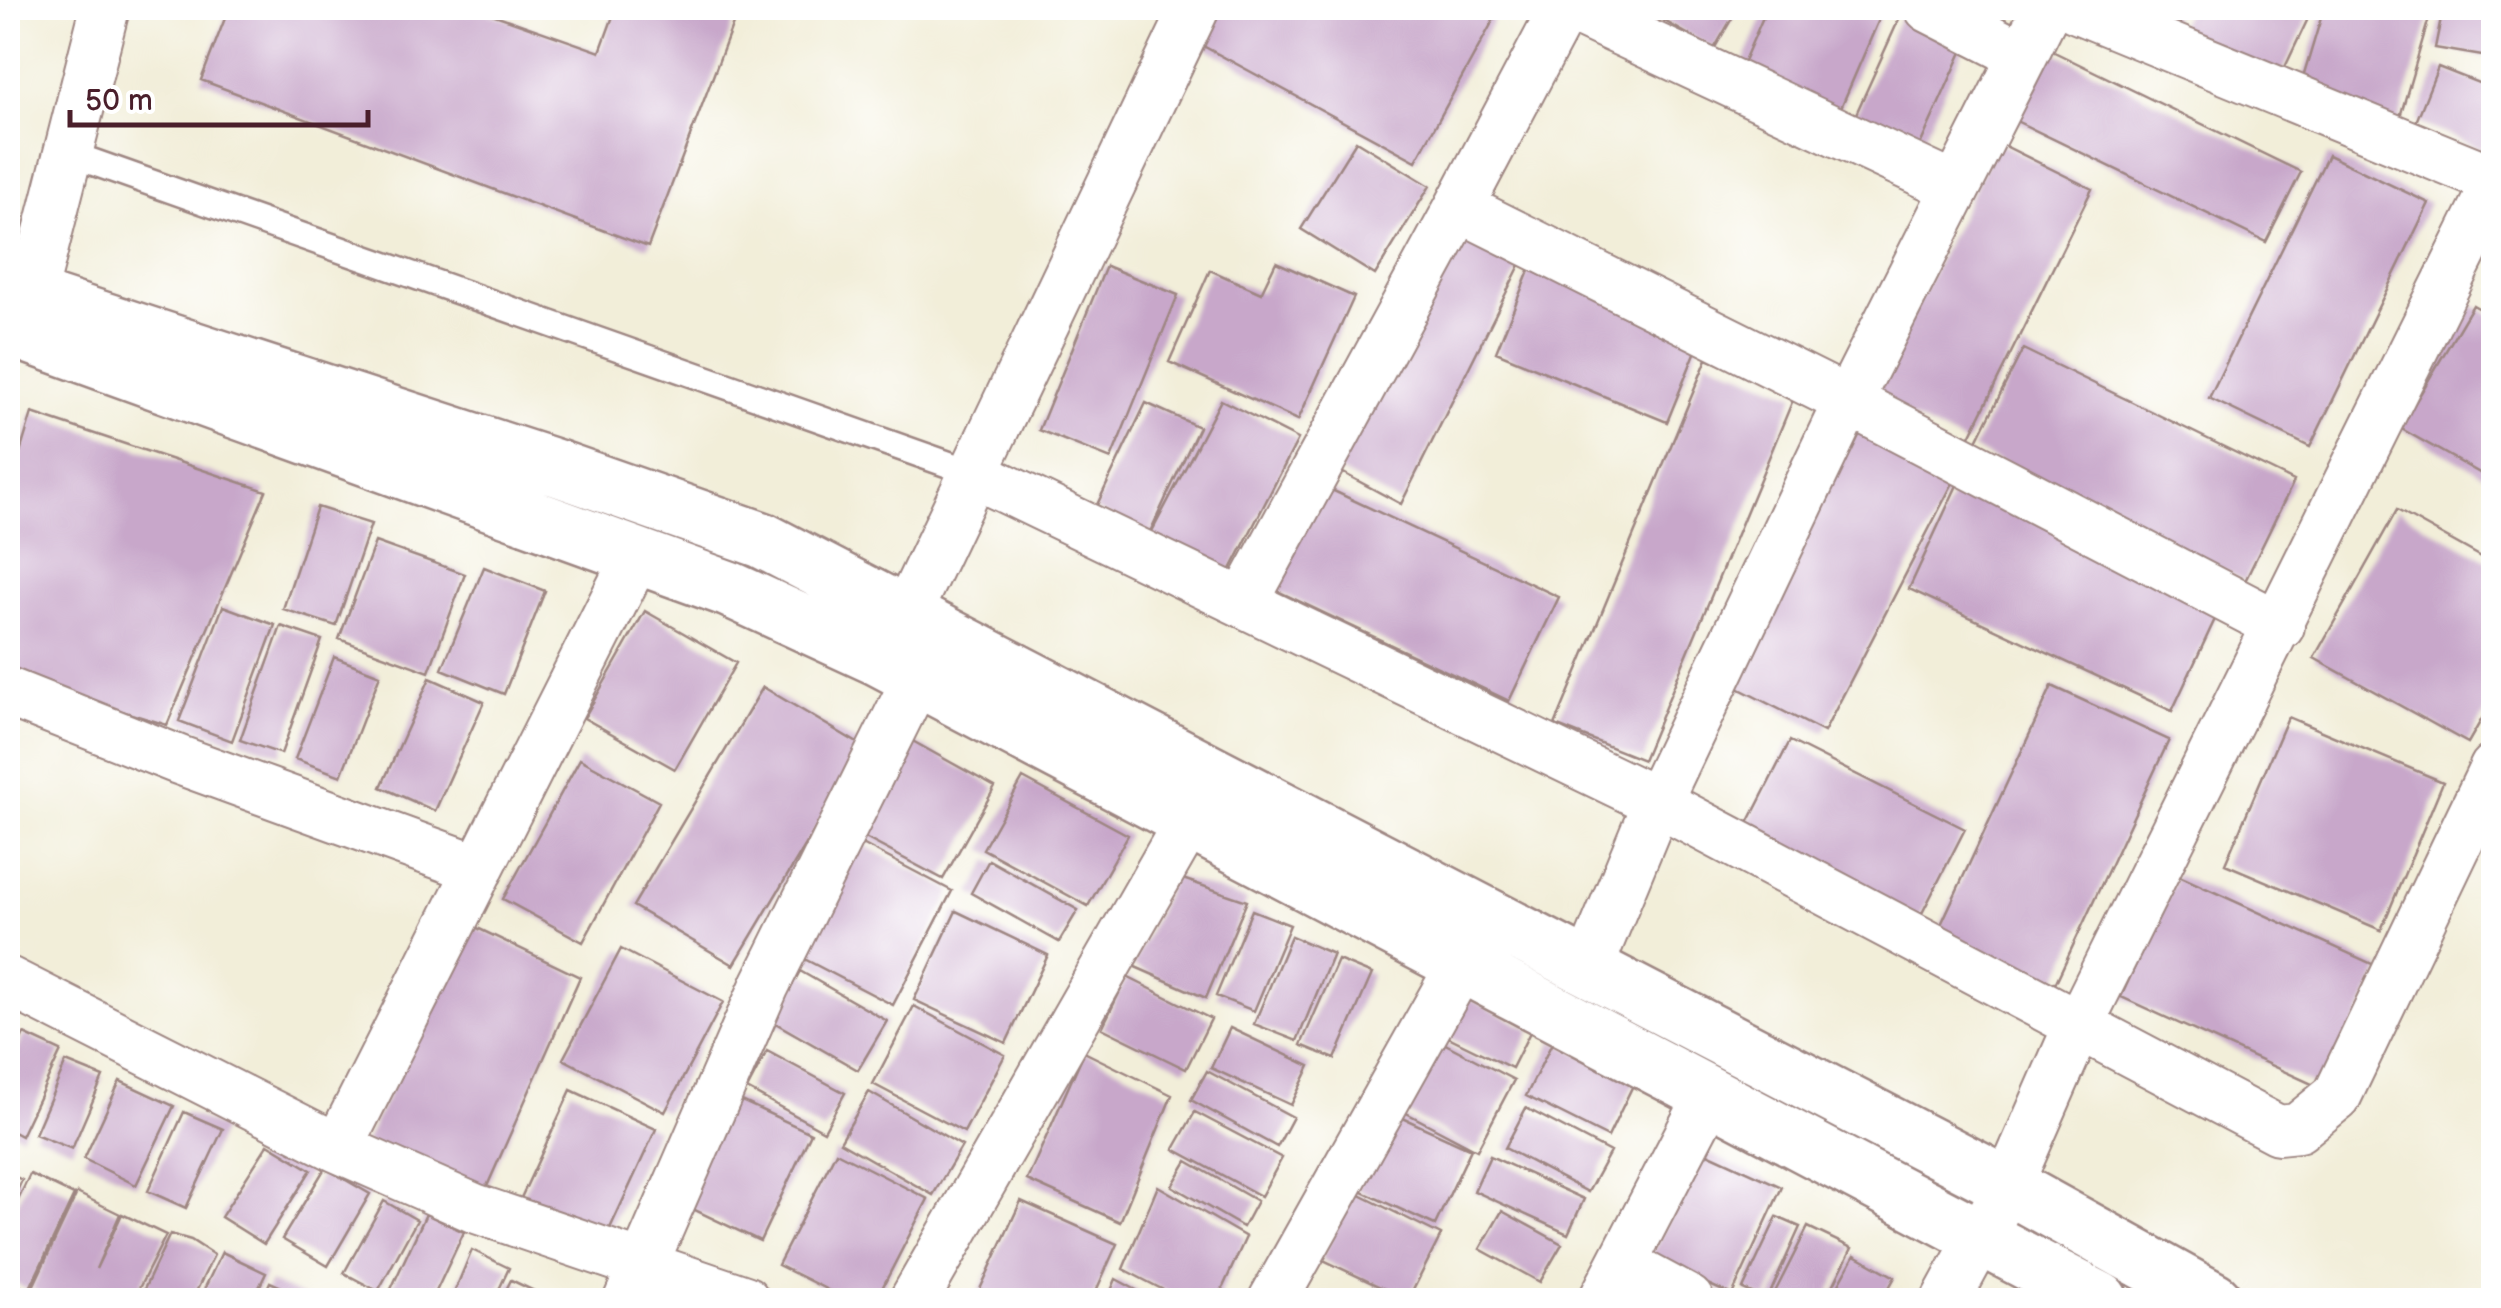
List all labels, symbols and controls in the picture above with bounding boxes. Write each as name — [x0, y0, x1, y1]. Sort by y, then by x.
scale bar — [70, 65, 368, 127]
text: 50 m — [85, 83, 153, 119]

